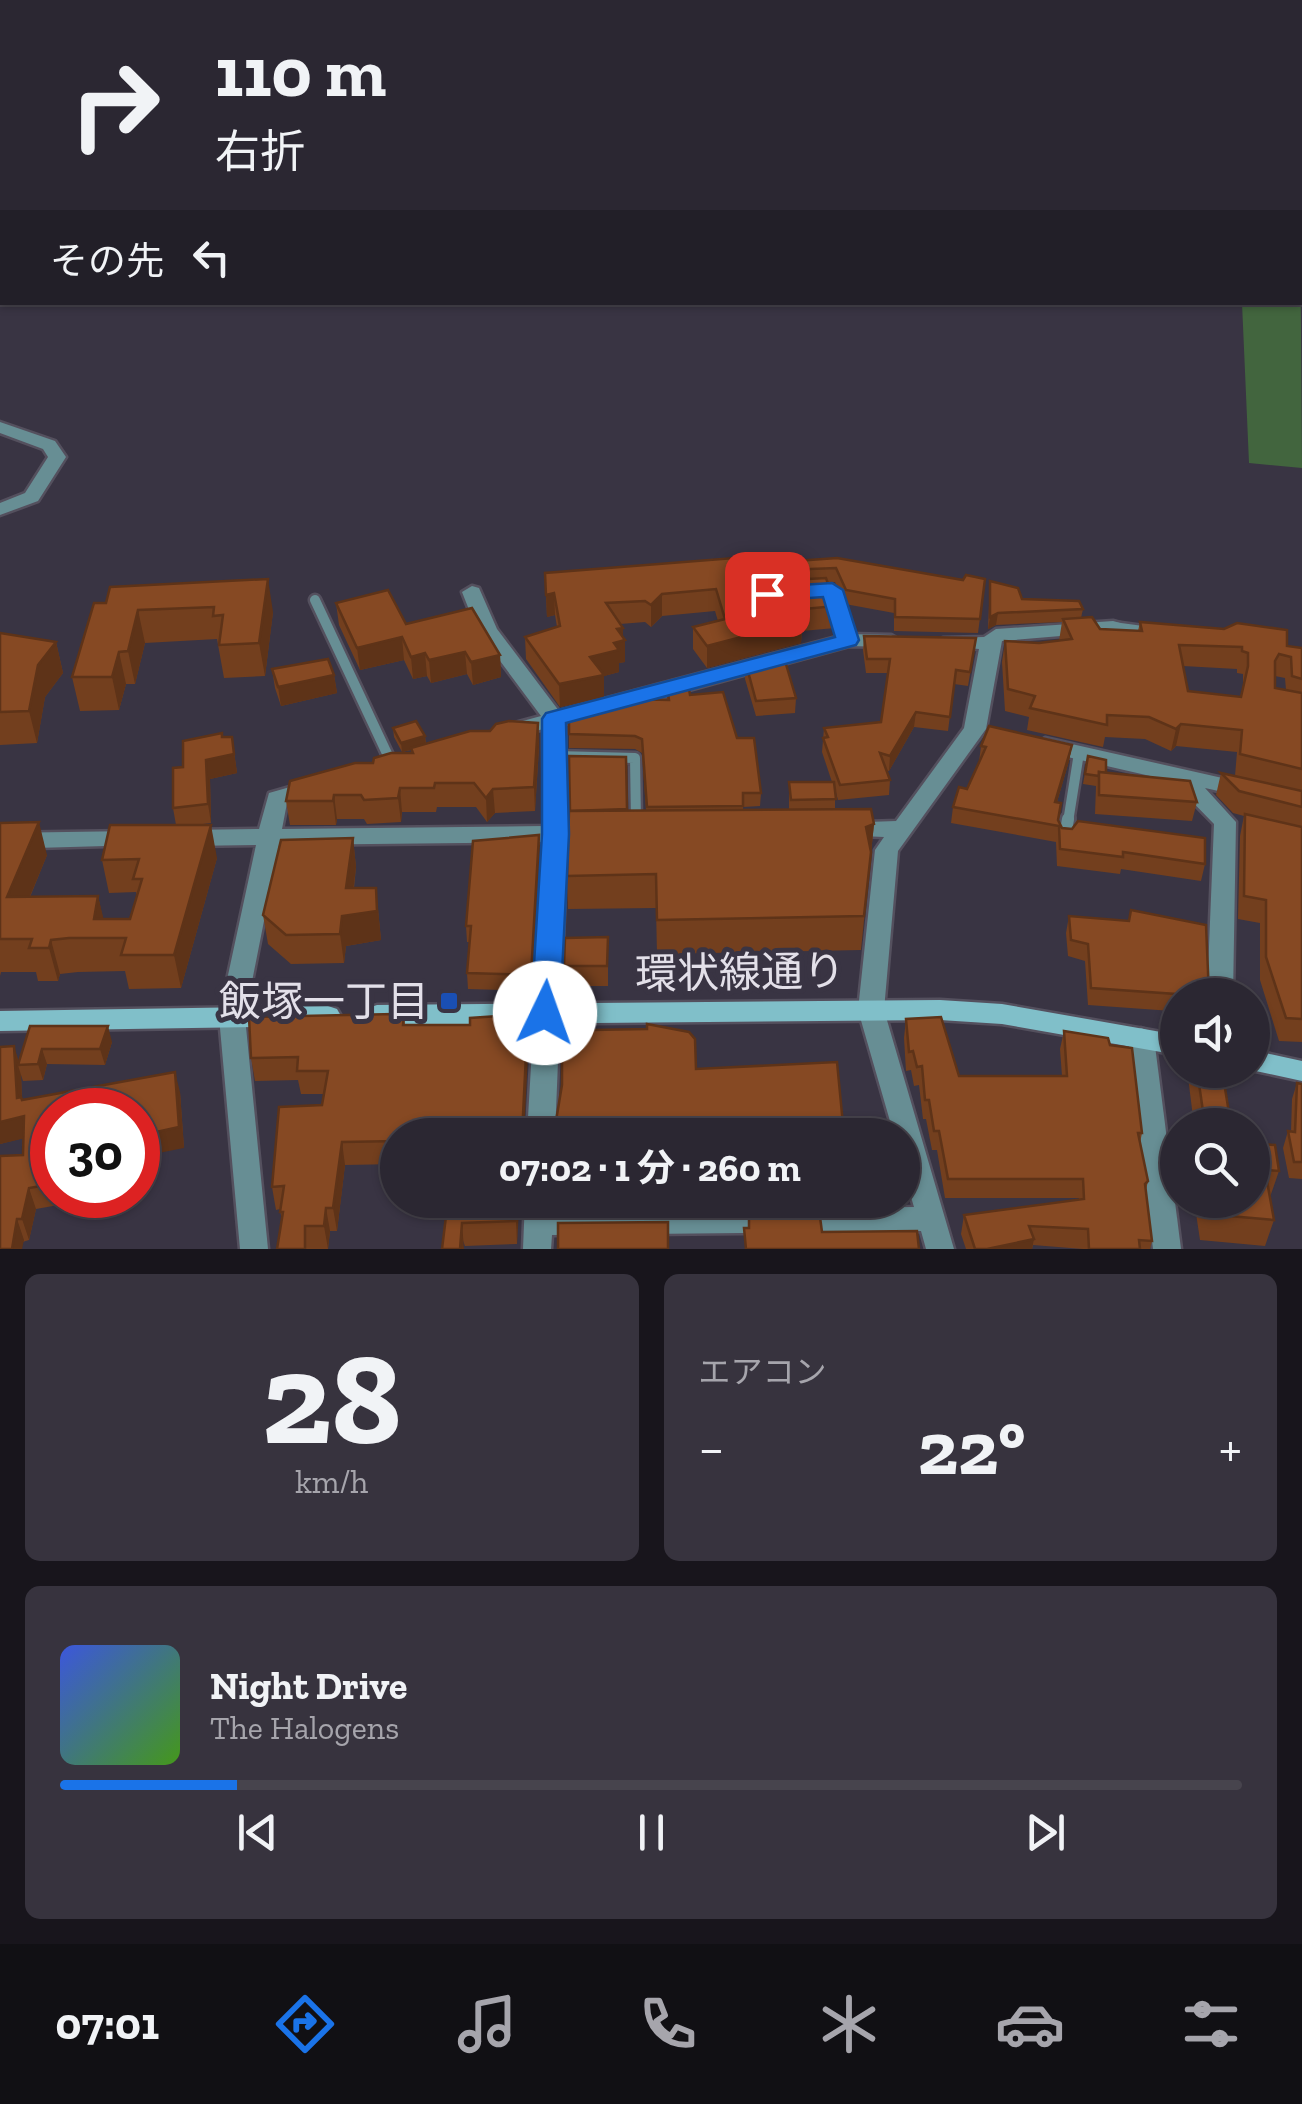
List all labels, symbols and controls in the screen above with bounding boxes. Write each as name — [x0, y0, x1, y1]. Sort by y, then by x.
text: 110 m — [215, 30, 386, 114]
icon: right — [50, 40, 180, 170]
text: 右折 — [215, 125, 305, 179]
icon: left — [184, 230, 239, 285]
text: その先 — [50, 238, 164, 284]
pin — [725, 552, 810, 637]
icon: arrive — [740, 567, 795, 622]
street label: 環状線通り — [635, 945, 845, 1000]
position arrow — [493, 961, 597, 1065]
place label: 飯塚一丁目 — [219, 976, 429, 1027]
map controls — [1160, 978, 1270, 1218]
button: sound — [1160, 978, 1270, 1088]
marker: 飯塚一丁目 — [438, 990, 460, 1012]
speed limit sign: 30 — [30, 1088, 160, 1218]
button: search — [1160, 1108, 1270, 1218]
text: 07:02 · 1 分 · 260 m — [499, 1145, 801, 1191]
text: 28 — [262, 1320, 402, 1476]
text: エアコン — [699, 1353, 827, 1391]
text: 22° — [918, 1403, 1025, 1493]
text: − — [699, 1415, 724, 1481]
text: + — [1219, 1415, 1242, 1481]
text: km/h — [295, 1463, 368, 1501]
text: Night Drive — [210, 1663, 407, 1709]
text: The Halogens — [210, 1709, 399, 1747]
icon: previous — [230, 1805, 285, 1860]
icon: pause — [624, 1805, 679, 1860]
icon: next — [1018, 1805, 1073, 1860]
icon: directions — [270, 1989, 340, 2059]
icon: music — [452, 1989, 522, 2059]
icon: phone — [633, 1989, 703, 2059]
icon: climate — [814, 1989, 884, 2059]
icon: car — [995, 1989, 1065, 2059]
icon: filters — [1176, 1989, 1246, 2059]
text: 07:01 — [56, 1997, 159, 2051]

